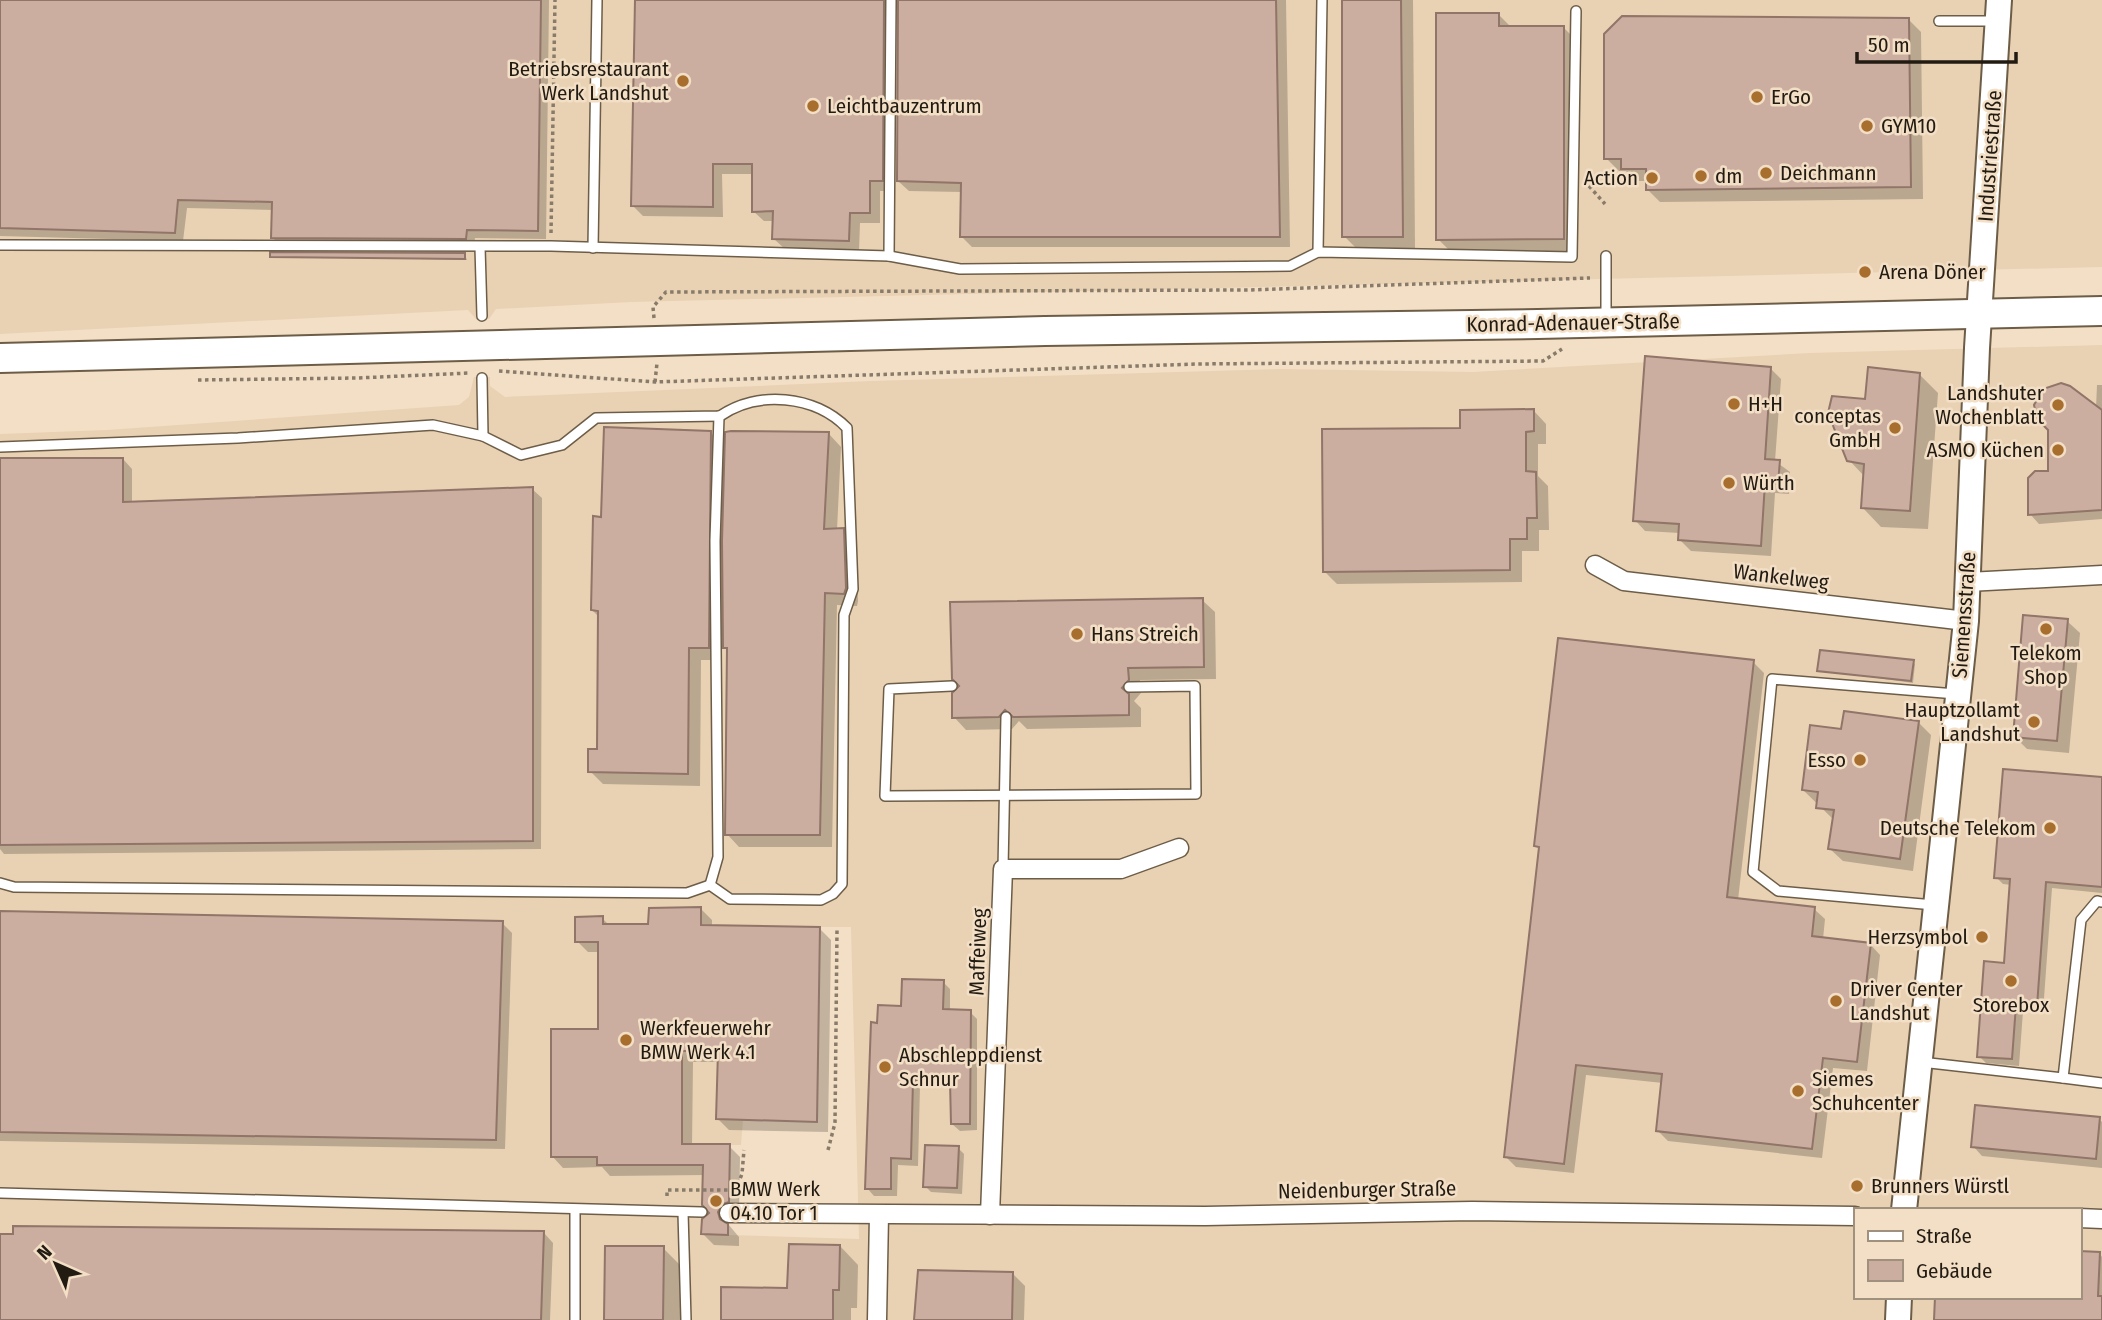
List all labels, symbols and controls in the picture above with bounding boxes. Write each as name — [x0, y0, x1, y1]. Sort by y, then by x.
scale bar — [1857, 21, 2016, 65]
text: 50 m — [1868, 32, 1910, 58]
place label: Betriebsrestaurant Werk Landshut — [508, 56, 669, 106]
marker: Betriebsrestaurant Werk Landshut — [675, 73, 691, 89]
place label: ErGo — [1771, 84, 1811, 110]
marker: ErGo — [1749, 89, 1765, 105]
street label: Industriestraße — [1972, 89, 2008, 223]
place label: Leichtbauzentrum — [827, 93, 982, 119]
marker: Leichtbauzentrum — [805, 98, 821, 114]
place label: GYM10 — [1881, 113, 1936, 139]
marker: GYM10 — [1859, 118, 1875, 134]
place label: Deichmann — [1780, 160, 1877, 186]
place label: dm — [1715, 163, 1742, 189]
place label: Action — [1584, 165, 1638, 191]
marker: Deichmann — [1758, 165, 1774, 181]
marker: dm — [1693, 168, 1709, 184]
marker: Action — [1644, 170, 1660, 186]
place label: Arena Döner — [1879, 259, 1986, 285]
marker: Arena Döner — [1857, 264, 1873, 280]
street label: Konrad-Adenauer-Straße — [1466, 308, 1680, 338]
place label: Landshuter Wochenblatt — [1935, 380, 2045, 430]
place label: H+H — [1748, 391, 1783, 417]
marker: H+H — [1726, 396, 1742, 412]
marker: Landshuter Wochenblatt — [2050, 397, 2066, 413]
place label: conceptas GmbH — [1794, 403, 1881, 453]
marker: conceptas GmbH — [1887, 420, 1903, 436]
place label: ASMO Küchen — [1927, 437, 2044, 463]
marker: ASMO Küchen — [2050, 442, 2066, 458]
place label: Würth — [1743, 470, 1795, 496]
marker: Würth — [1721, 475, 1737, 491]
street label: Siemensstraße — [1947, 551, 1981, 679]
street label: Wankelweg — [1732, 558, 1830, 596]
place label: Hans Streich — [1091, 621, 1199, 647]
marker: Telekom Shop — [2038, 621, 2054, 637]
marker: Hans Streich — [1069, 626, 1085, 642]
place label: Telekom Shop — [2010, 640, 2082, 690]
place label: Hauptzollamt Landshut — [1904, 697, 2020, 747]
marker: Hauptzollamt Landshut — [2026, 714, 2042, 730]
place label: Esso — [1807, 747, 1846, 773]
marker: Esso — [1852, 752, 1868, 768]
place label: Deutsche Telekom — [1880, 815, 2036, 841]
marker: Deutsche Telekom — [2042, 820, 2058, 836]
street label: Maffeiweg — [963, 908, 993, 996]
place label: Herzsymbol — [1868, 924, 1968, 950]
marker: Herzsymbol — [1974, 929, 1990, 945]
marker: Storebox — [2003, 973, 2019, 989]
place label: Driver Center Landshut — [1850, 976, 1963, 1026]
place label: Storebox — [1973, 992, 2050, 1018]
marker: Driver Center Landshut — [1828, 993, 1844, 1009]
place label: Werkfeuerwehr BMW Werk 4.1 — [640, 1015, 771, 1065]
marker: Werkfeuerwehr BMW Werk 4.1 — [618, 1032, 634, 1048]
place label: Abschleppdienst Schnur — [899, 1042, 1042, 1092]
marker: Abschleppdienst Schnur — [877, 1059, 893, 1075]
place label: Siemes Schuhcenter — [1812, 1066, 1919, 1116]
marker: Siemes Schuhcenter — [1790, 1083, 1806, 1099]
place label: Brunners Würstl — [1871, 1173, 2009, 1199]
street label: Neidenburger Straße — [1278, 1175, 1456, 1205]
place label: BMW Werk 04.10 Tor 1 — [730, 1176, 820, 1226]
marker: Brunners Würstl — [1849, 1178, 1865, 1194]
marker: BMW Werk 04.10 Tor 1 — [708, 1193, 724, 1209]
legend — [1854, 1208, 2081, 1299]
text: Straße — [1916, 1223, 1972, 1249]
north arrow — [21, 1229, 91, 1299]
text: N — [32, 1240, 56, 1264]
text: Gebäude — [1916, 1258, 1992, 1284]

